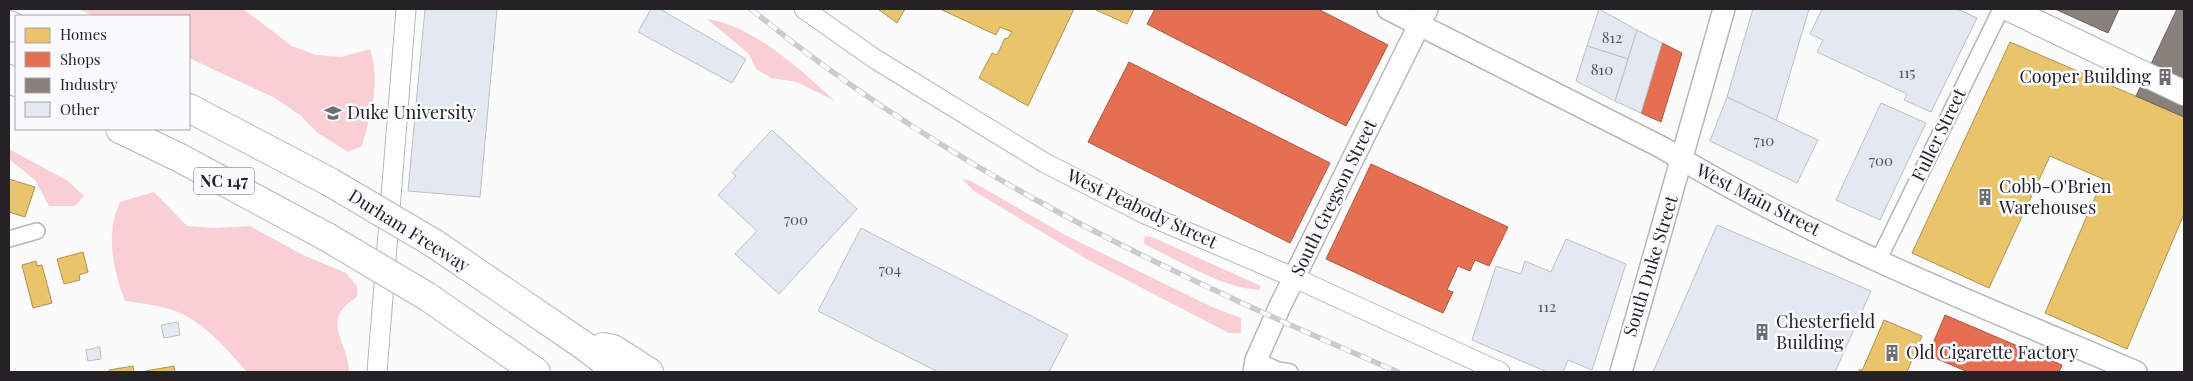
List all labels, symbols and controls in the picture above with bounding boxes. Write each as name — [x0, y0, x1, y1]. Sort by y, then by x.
legend — [15, 15, 190, 130]
text: Homes — [60, 24, 107, 44]
house number: 812 — [1602, 27, 1622, 47]
text: Shops — [60, 49, 101, 69]
house number: 810 — [1591, 59, 1613, 79]
house number: 115 — [1898, 62, 1916, 82]
place label: Cooper Building — [2019, 64, 2151, 88]
building icon: Cooper Building — [2155, 67, 2175, 87]
text: Industry — [60, 74, 118, 94]
street label: Fuller Street — [1905, 84, 1971, 185]
text: Other — [60, 99, 100, 119]
place label: Duke University — [347, 100, 476, 124]
school or university icon: Duke University — [323, 103, 343, 123]
street label: South Gregson Street — [1285, 115, 1382, 280]
house number: 710 — [1754, 130, 1774, 150]
house number: 700 — [1869, 150, 1893, 170]
street label: West Main Street — [1691, 157, 1825, 241]
street label: West Peabody Street — [1063, 162, 1222, 254]
road number: NC 147 — [194, 168, 254, 195]
place label: Cobb-O'Brien Warehouses — [1998, 174, 2112, 219]
street label: Durham Freeway — [344, 183, 475, 277]
building icon: Cobb-O'Brien Warehouses — [1975, 187, 1995, 207]
street label: South Duke Street — [1617, 192, 1683, 339]
house number: 700 — [784, 209, 808, 229]
house number: 704 — [879, 259, 901, 279]
house number: 112 — [1538, 296, 1556, 316]
place label: Chesterfield Building — [1776, 309, 1876, 354]
building icon: Chesterfield Building — [1752, 322, 1772, 342]
place label: Old Cigarette Factory — [1906, 340, 2078, 364]
building icon: Old Cigarette Factory — [1882, 343, 1902, 363]

